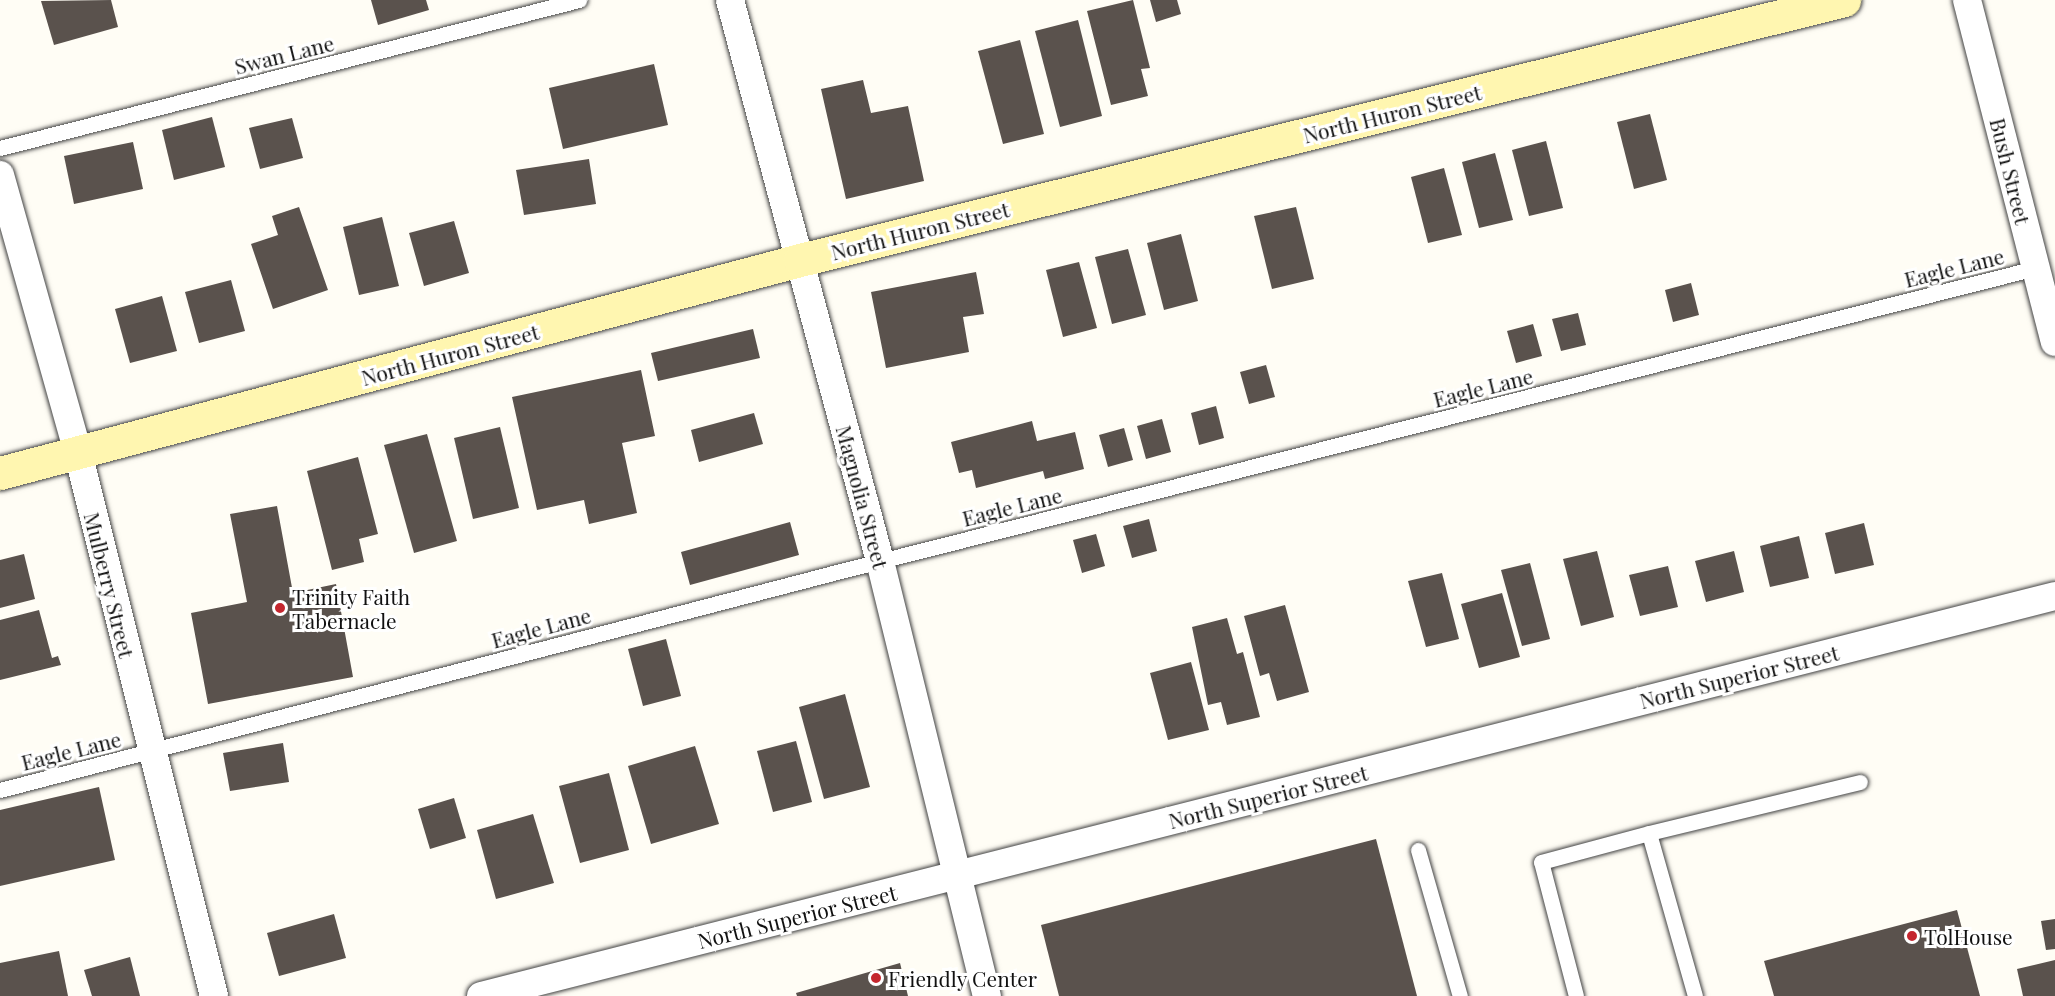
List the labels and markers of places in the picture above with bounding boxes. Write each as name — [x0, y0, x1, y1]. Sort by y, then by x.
place label: Trinity Faith Tabernacle — [292, 583, 411, 633]
marker: Trinity Faith Tabernacle — [273, 601, 287, 615]
place label: TolHouse — [1924, 923, 2013, 949]
marker: TolHouse — [1905, 929, 1919, 943]
place label: Friendly Center — [888, 965, 1038, 991]
marker: Friendly Center — [869, 971, 883, 985]

